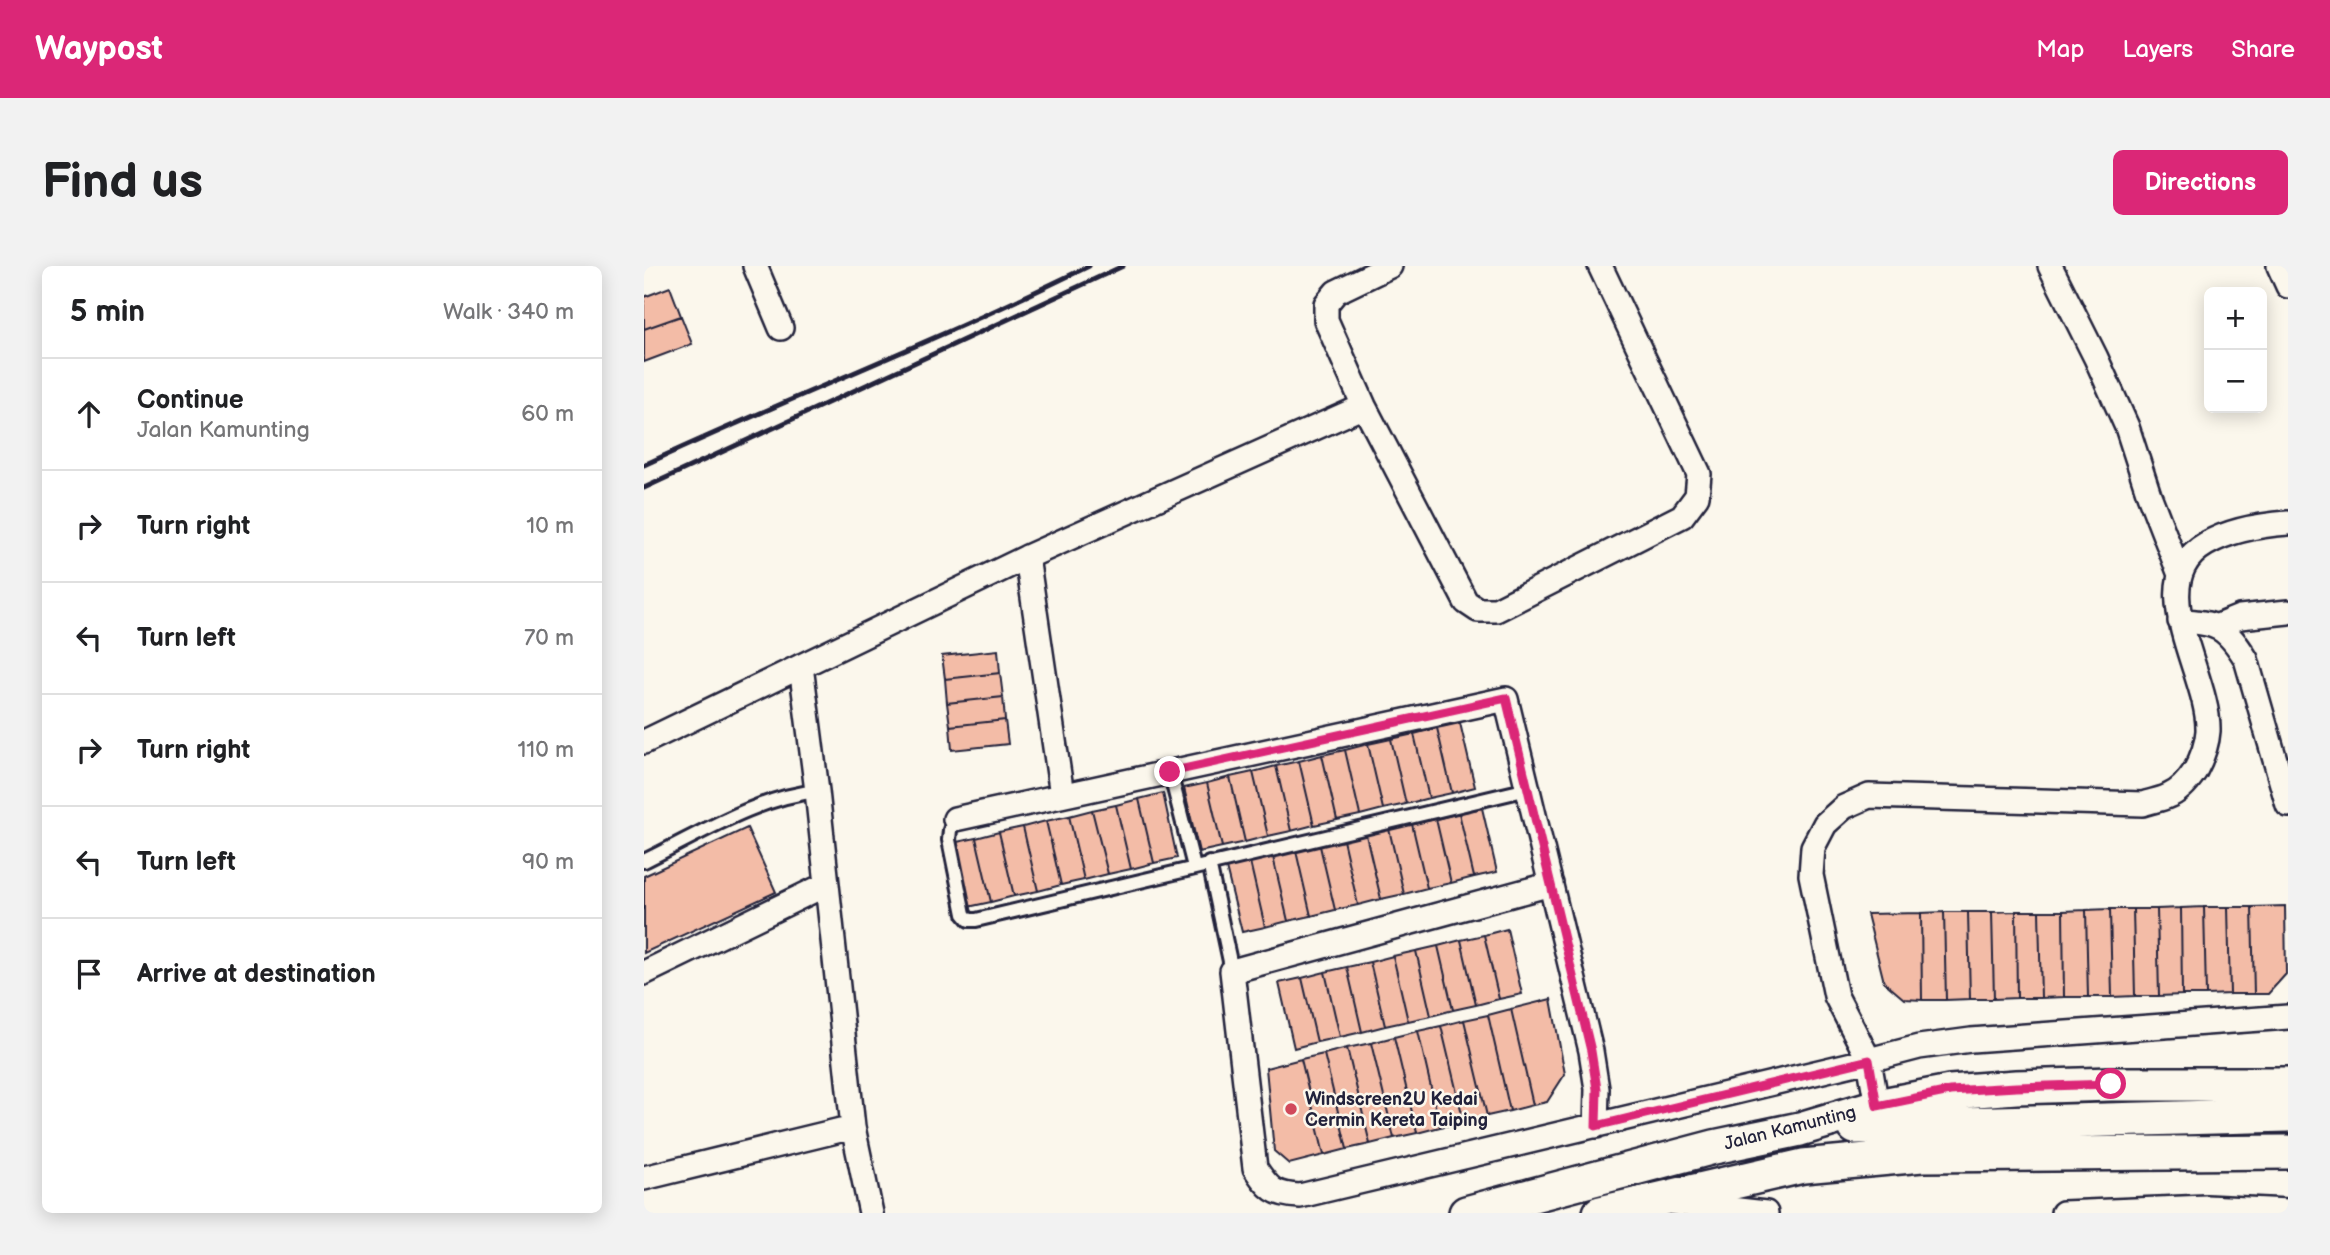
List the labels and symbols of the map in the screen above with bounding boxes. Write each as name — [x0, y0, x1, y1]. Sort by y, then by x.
route end — [1154, 756, 1185, 787]
route start — [2095, 1068, 2126, 1099]
place label: Windscreen2U Kedai Cermin Kereta Taiping — [1305, 1089, 1488, 1131]
marker: Windscreen2U Kedai Cermin Kereta Taiping — [1283, 1101, 1299, 1117]
street label: Jalan Kamunting — [1722, 1101, 1858, 1155]

